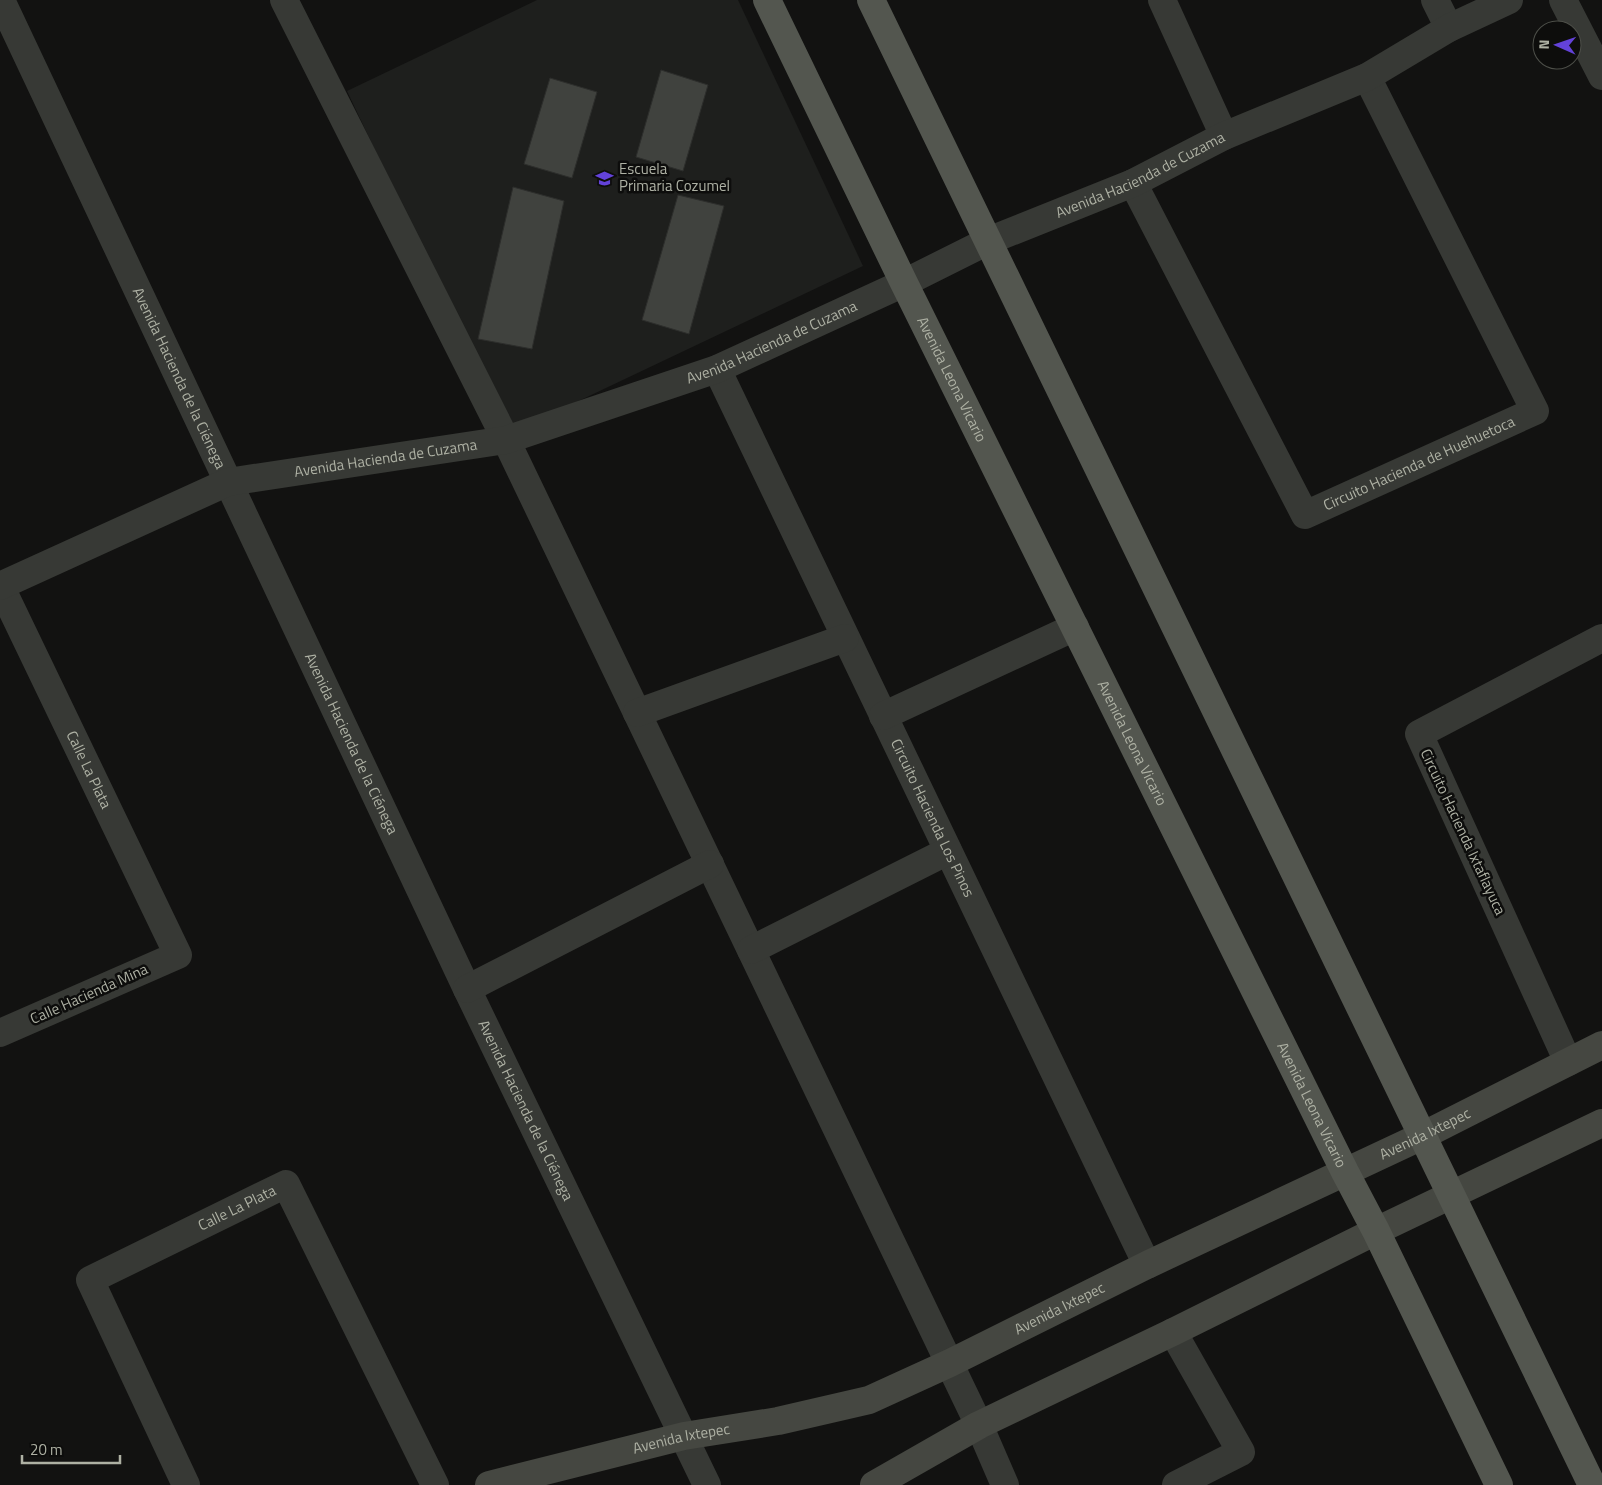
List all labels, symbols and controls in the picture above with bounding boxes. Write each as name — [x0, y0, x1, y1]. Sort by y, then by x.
north arrow — [1532, 20, 1582, 70]
text: N — [1533, 39, 1554, 50]
street label: Avenida Hacienda de Cuzama — [1052, 125, 1229, 224]
place label: Escuela Primaria Cozumel — [619, 157, 730, 197]
school or university icon: Escuela Primaria Cozumel — [595, 168, 615, 188]
street label: Avenida Hacienda de la Ciénega — [127, 283, 233, 473]
street label: Avenida Hacienda de Cuzama — [683, 294, 861, 390]
street label: Avenida Leona Vicario — [911, 312, 993, 446]
street label: Circuito Hacienda de Huehuetoca — [1319, 409, 1519, 516]
street label: Avenida Hacienda de Cuzama — [293, 432, 479, 483]
street label: Avenida Hacienda de la Ciénega — [299, 649, 405, 838]
street label: Avenida Leona Vicario — [1092, 676, 1174, 810]
street label: Calle La Plata — [61, 727, 118, 813]
street label: Circuito Hacienda Los Pinos — [885, 735, 981, 901]
street label: Circuito Hacienda Ixtaflayuca — [1415, 745, 1512, 919]
street label: Calle Hacienda Mina — [26, 957, 152, 1030]
street label: Avenida Hacienda de la Ciénega — [473, 1016, 580, 1205]
street label: Avenida Leona Vicario — [1271, 1038, 1353, 1172]
street label: Avenida Ixtepec — [1375, 1101, 1474, 1165]
street label: Calle La Plata — [194, 1179, 280, 1236]
street label: Avenida Ixtepec — [1010, 1276, 1109, 1340]
street label: Avenida Ixtepec — [630, 1417, 732, 1459]
scale bar — [22, 1432, 120, 1464]
text: 20 m — [30, 1438, 63, 1461]

